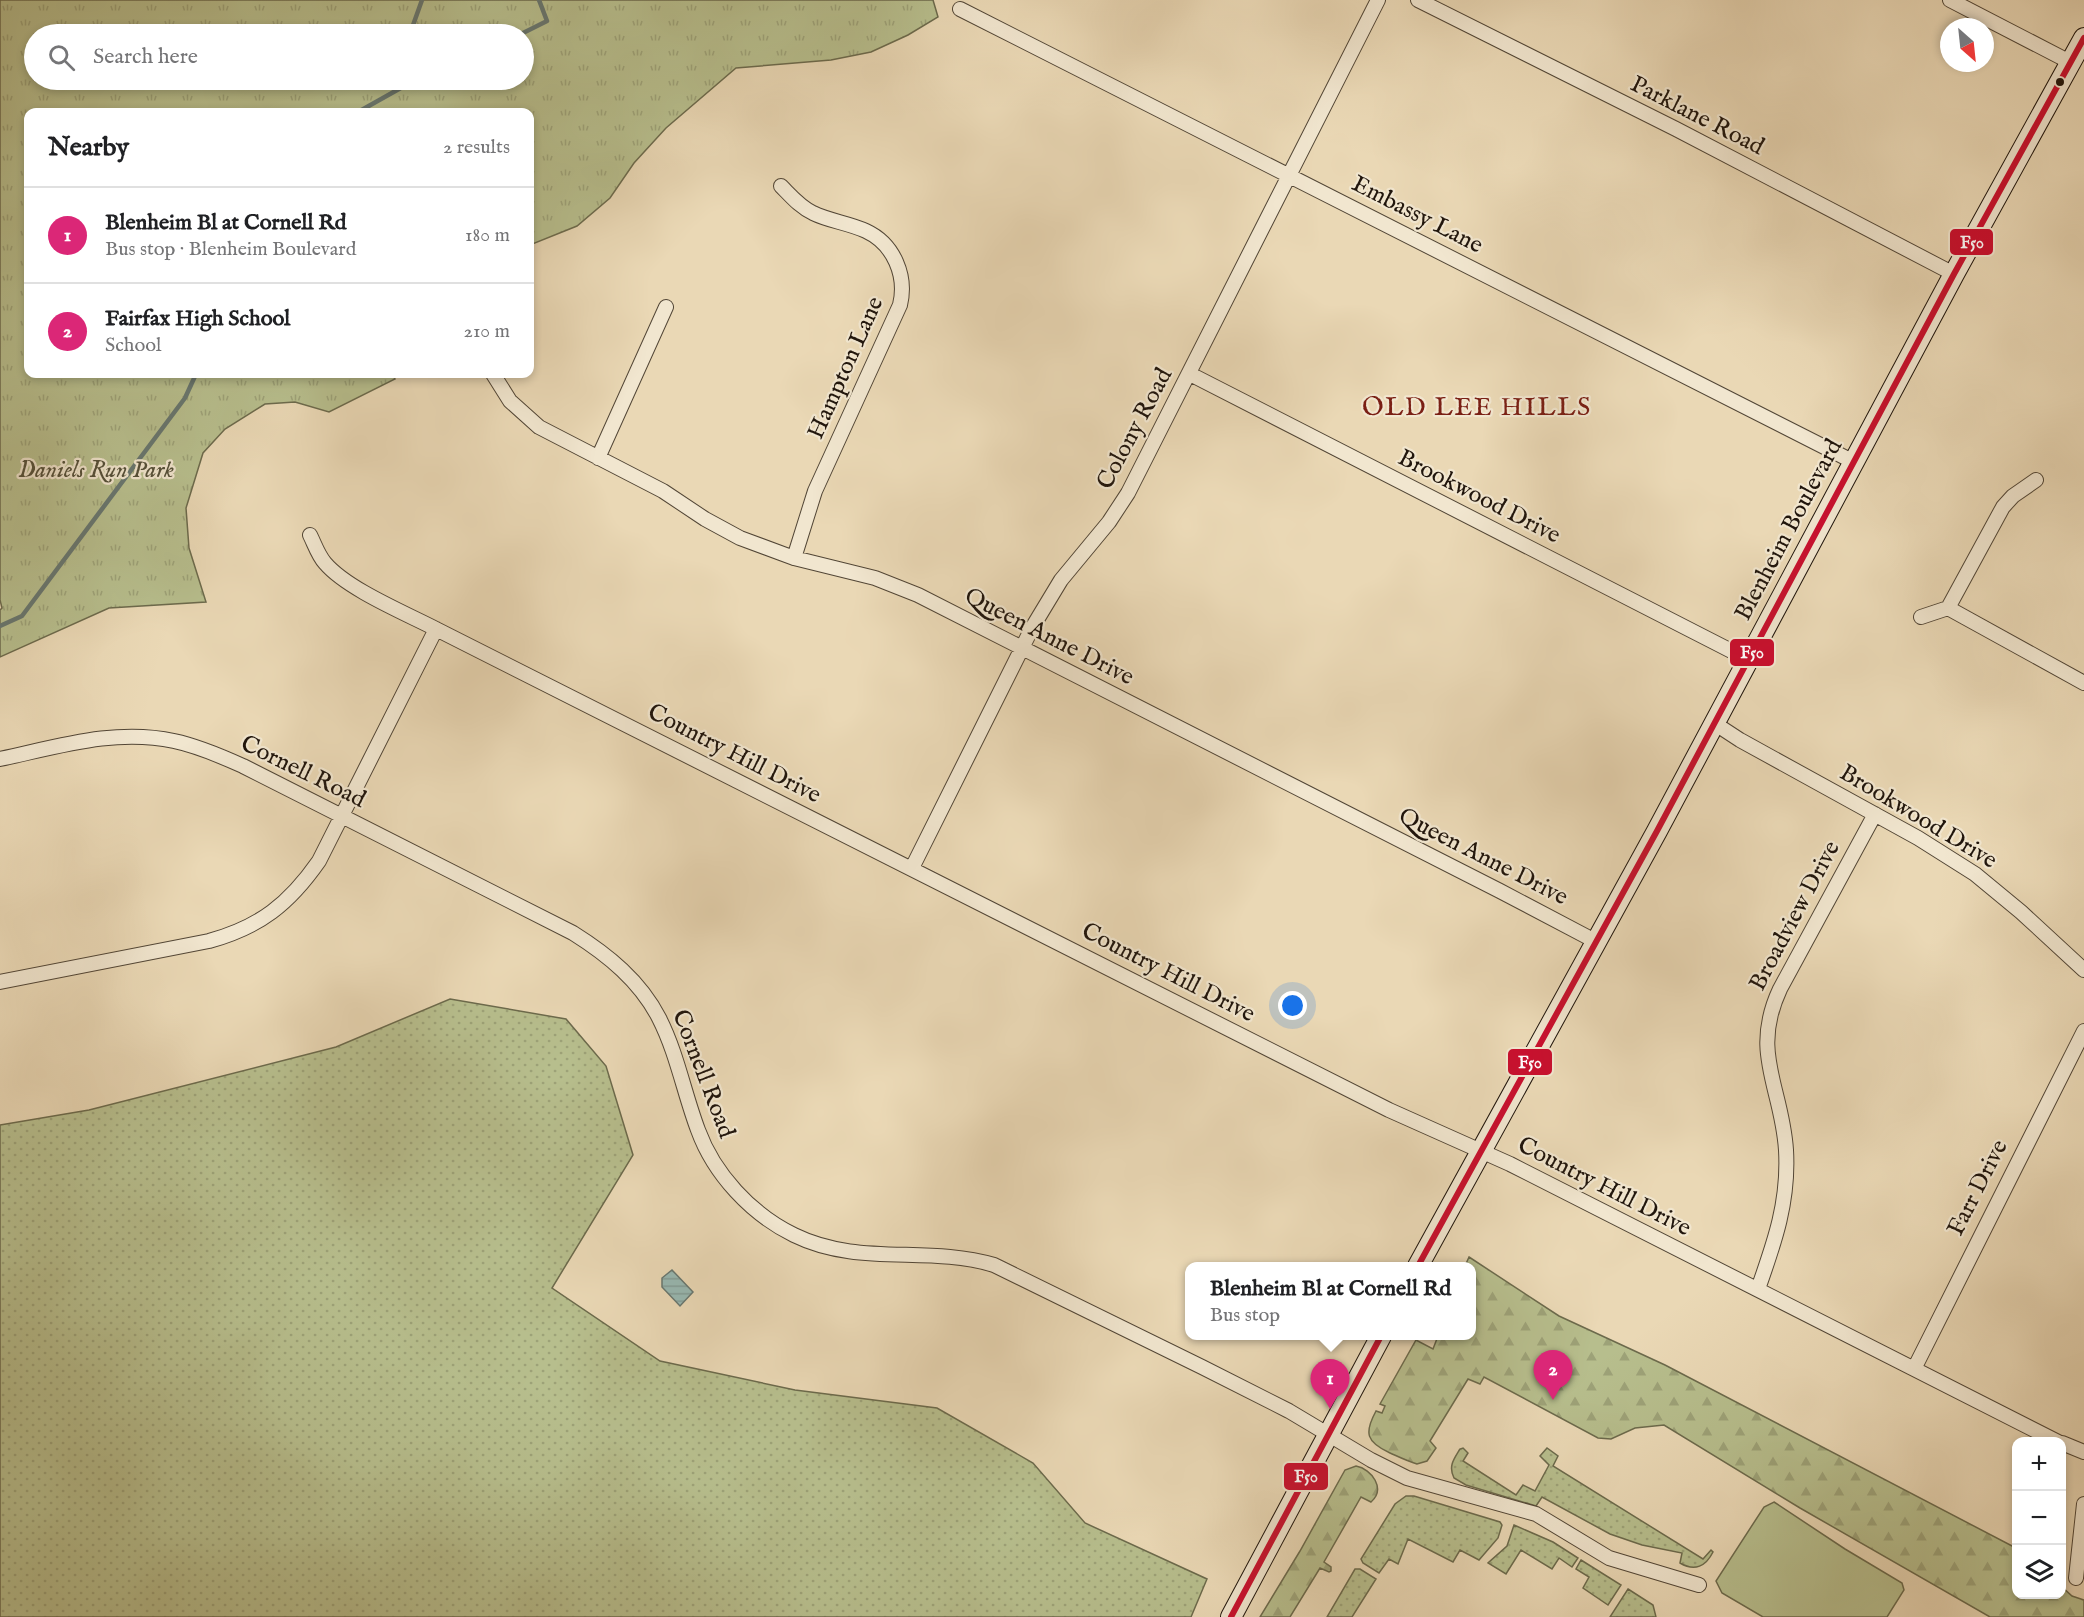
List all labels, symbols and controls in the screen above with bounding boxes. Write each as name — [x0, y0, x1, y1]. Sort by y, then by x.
north arrow — [1940, 18, 1994, 72]
search box — [24, 24, 534, 90]
icon: search — [45, 41, 78, 74]
text: Search here — [93, 43, 198, 71]
street label: Parklane Road — [1625, 69, 1769, 163]
unlabelled marker — [2054, 76, 2066, 88]
text: Nearby — [48, 131, 129, 164]
text: 2 results — [443, 135, 510, 160]
street label: Embassy Lane — [1346, 169, 1488, 261]
text: Blenheim Bl at Cornell Rd — [105, 209, 347, 237]
text: 1 — [64, 223, 71, 248]
text: 180 m — [465, 223, 510, 248]
line badge: F50 — [1949, 228, 1994, 256]
text: F50 — [1960, 234, 1984, 254]
text: Bus stop · Blenheim Boulevard — [105, 237, 356, 262]
street label: Hampton Lane — [801, 292, 891, 444]
text: Fairfax High School — [105, 305, 290, 333]
text: 2 — [63, 319, 72, 344]
text: 210 m — [464, 319, 510, 344]
text: School — [105, 333, 161, 358]
street label: Colony Road — [1090, 363, 1180, 495]
district label: OLD LEE HILLS — [1362, 391, 1592, 424]
street label: Blenheim Boulevard — [1728, 434, 1850, 626]
street label: Brookwood Drive — [1392, 443, 1566, 551]
park label: Daniels Run Park — [18, 455, 174, 486]
street label: Queen Anne Drive — [959, 581, 1139, 693]
line badge: F50 — [1729, 638, 1775, 667]
text: F50 — [1740, 644, 1764, 664]
street label: Country Hill Drive — [642, 697, 826, 811]
street label: Cornell Road — [235, 728, 371, 816]
street label: Brookwood Drive — [1833, 758, 2003, 876]
street label: Queen Anne Drive — [1393, 801, 1573, 913]
street label: Broadview Drive — [1742, 836, 1848, 996]
street label: Country Hill Drive — [1076, 916, 1260, 1030]
your location — [1278, 991, 1307, 1020]
street label: Cornell Road — [664, 1005, 742, 1143]
line badge: F50 — [1507, 1048, 1553, 1076]
text: F50 — [1518, 1054, 1542, 1074]
street label: Country Hill Drive — [1512, 1130, 1696, 1244]
street label: Farr Drive — [1941, 1135, 2015, 1241]
popup — [1185, 1262, 1476, 1340]
text: Blenheim Bl at Cornell Rd — [1210, 1275, 1451, 1303]
text: Bus stop — [1210, 1303, 1280, 1328]
pin: 2 — [1534, 1350, 1572, 1400]
pin: 1 — [1310, 1360, 1350, 1409]
map controls — [2012, 1437, 2066, 1599]
button: + — [2012, 1437, 2066, 1491]
line badge: F50 — [1283, 1462, 1329, 1491]
text: F50 — [1294, 1468, 1318, 1488]
button: − — [2012, 1491, 2066, 1545]
button: layers — [2012, 1545, 2066, 1599]

